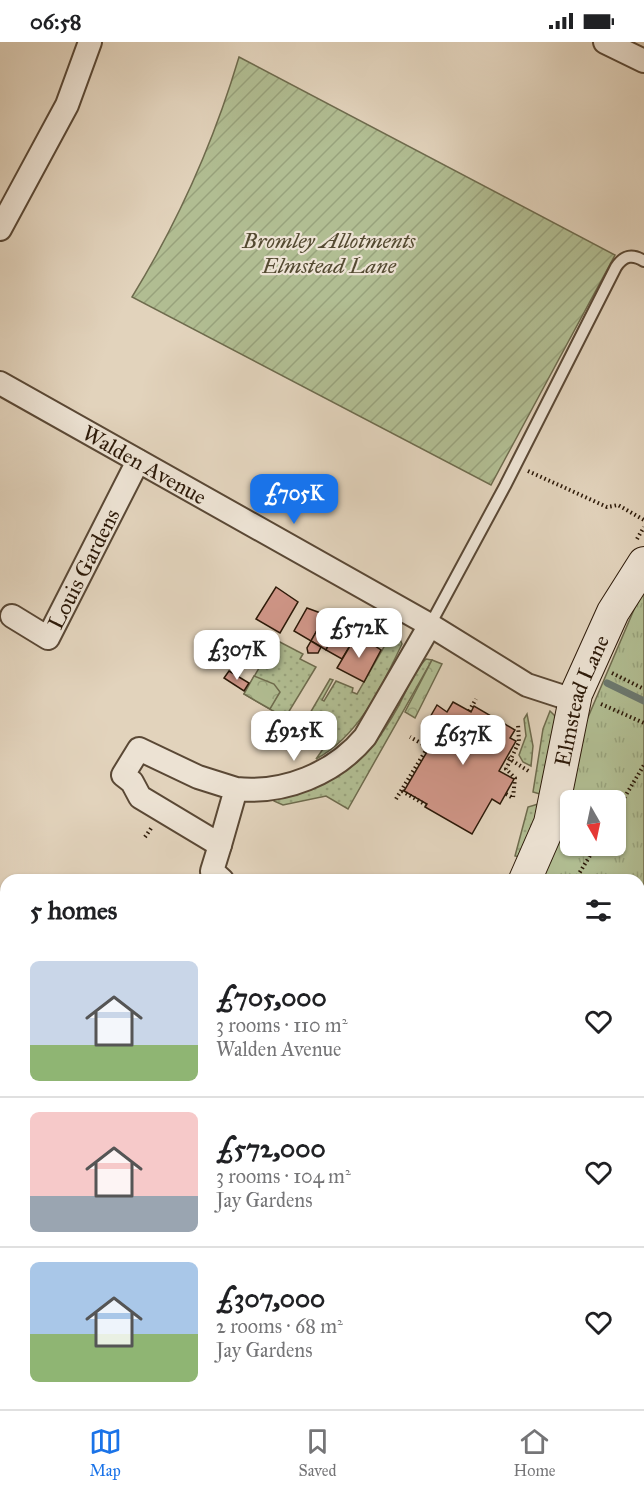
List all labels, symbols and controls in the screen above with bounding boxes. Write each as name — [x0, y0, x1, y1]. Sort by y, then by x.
text: 06:58 — [30, 8, 82, 35]
park label: Bromley Allotments Elmstead Lane — [242, 227, 416, 279]
street label: Walden Avenue — [78, 419, 211, 510]
pin: £705K — [252, 474, 336, 525]
text: £705K — [264, 481, 324, 505]
street label: Louis Gardens — [42, 504, 126, 634]
pin: £572K — [317, 608, 401, 659]
text: £572K — [330, 615, 388, 639]
pin: £307K — [195, 630, 279, 681]
street label: Elmstead Lane — [549, 631, 615, 769]
text: £307K — [208, 637, 266, 661]
pin: £925K — [252, 711, 336, 762]
pin: £637K — [421, 715, 505, 766]
text: £925K — [265, 718, 323, 742]
text: £637K — [434, 722, 492, 746]
north arrow — [560, 790, 626, 856]
map controls — [560, 790, 626, 856]
text: 5 homes — [30, 894, 117, 926]
icon: filters — [582, 894, 615, 927]
text: £705,000 — [216, 981, 327, 1013]
icon: home — [78, 985, 150, 1057]
icon: heart — [582, 1005, 615, 1038]
text: 3 rooms · 110 m² — [216, 1013, 347, 1037]
text: Walden Avenue — [216, 1037, 341, 1061]
text: £572,000 — [216, 1132, 326, 1164]
icon: home — [78, 1136, 150, 1208]
icon: heart — [582, 1156, 615, 1189]
text: 3 rooms · 104 m² — [216, 1164, 351, 1188]
text: Jay Gardens — [216, 1188, 312, 1212]
text: £307,000 — [216, 1282, 325, 1314]
icon: home — [78, 1286, 150, 1358]
icon: heart — [582, 1306, 615, 1339]
text: 2 rooms · 68 m² — [216, 1314, 343, 1338]
text: Jay Gardens — [216, 1338, 312, 1362]
tab: Map — [89, 1425, 122, 1480]
tab: Saved — [299, 1425, 337, 1480]
tab: Home — [514, 1425, 555, 1480]

